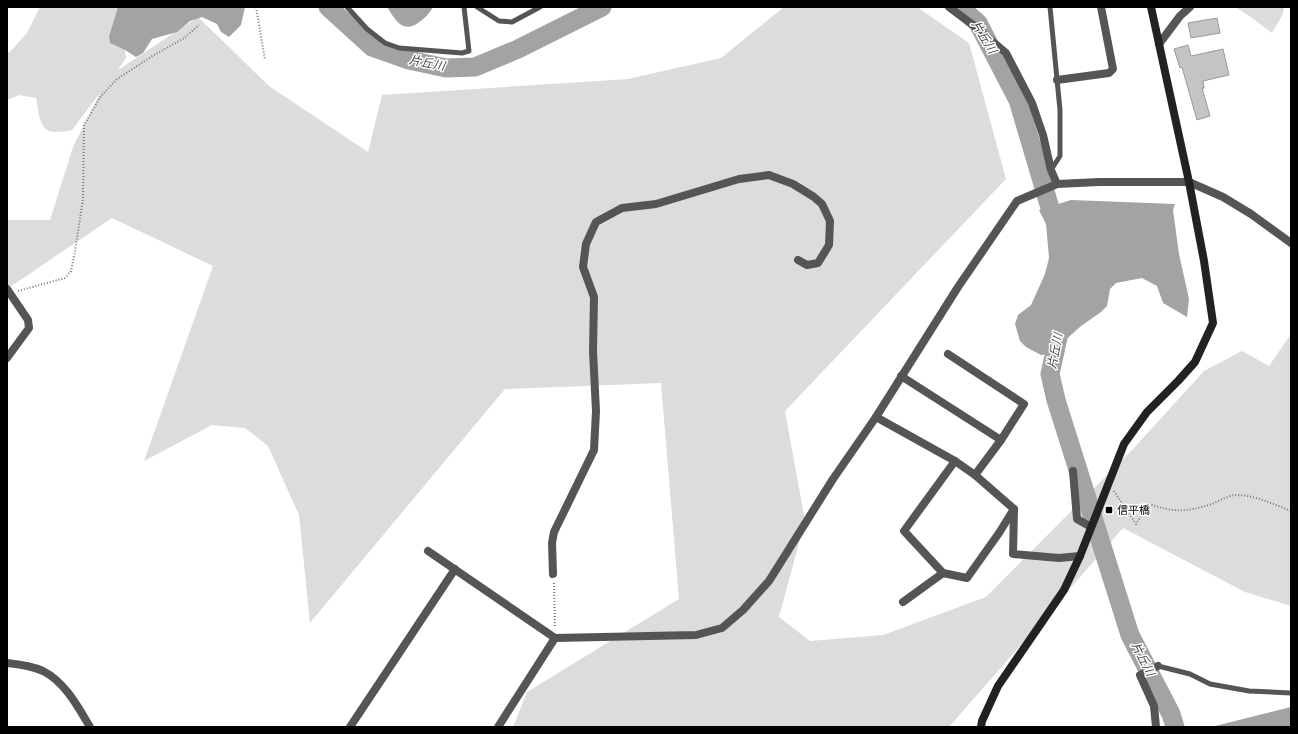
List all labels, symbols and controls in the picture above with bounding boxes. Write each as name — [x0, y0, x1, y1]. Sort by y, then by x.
water label: 片丘川 — [968, 17, 1001, 58]
water label: 片丘川 — [408, 52, 448, 75]
water label: 片丘川 — [1044, 330, 1067, 370]
place label: 信平橋 — [1117, 503, 1150, 518]
marker: 信平橋 — [1104, 505, 1114, 515]
water label: 片丘川 — [1128, 639, 1159, 680]

